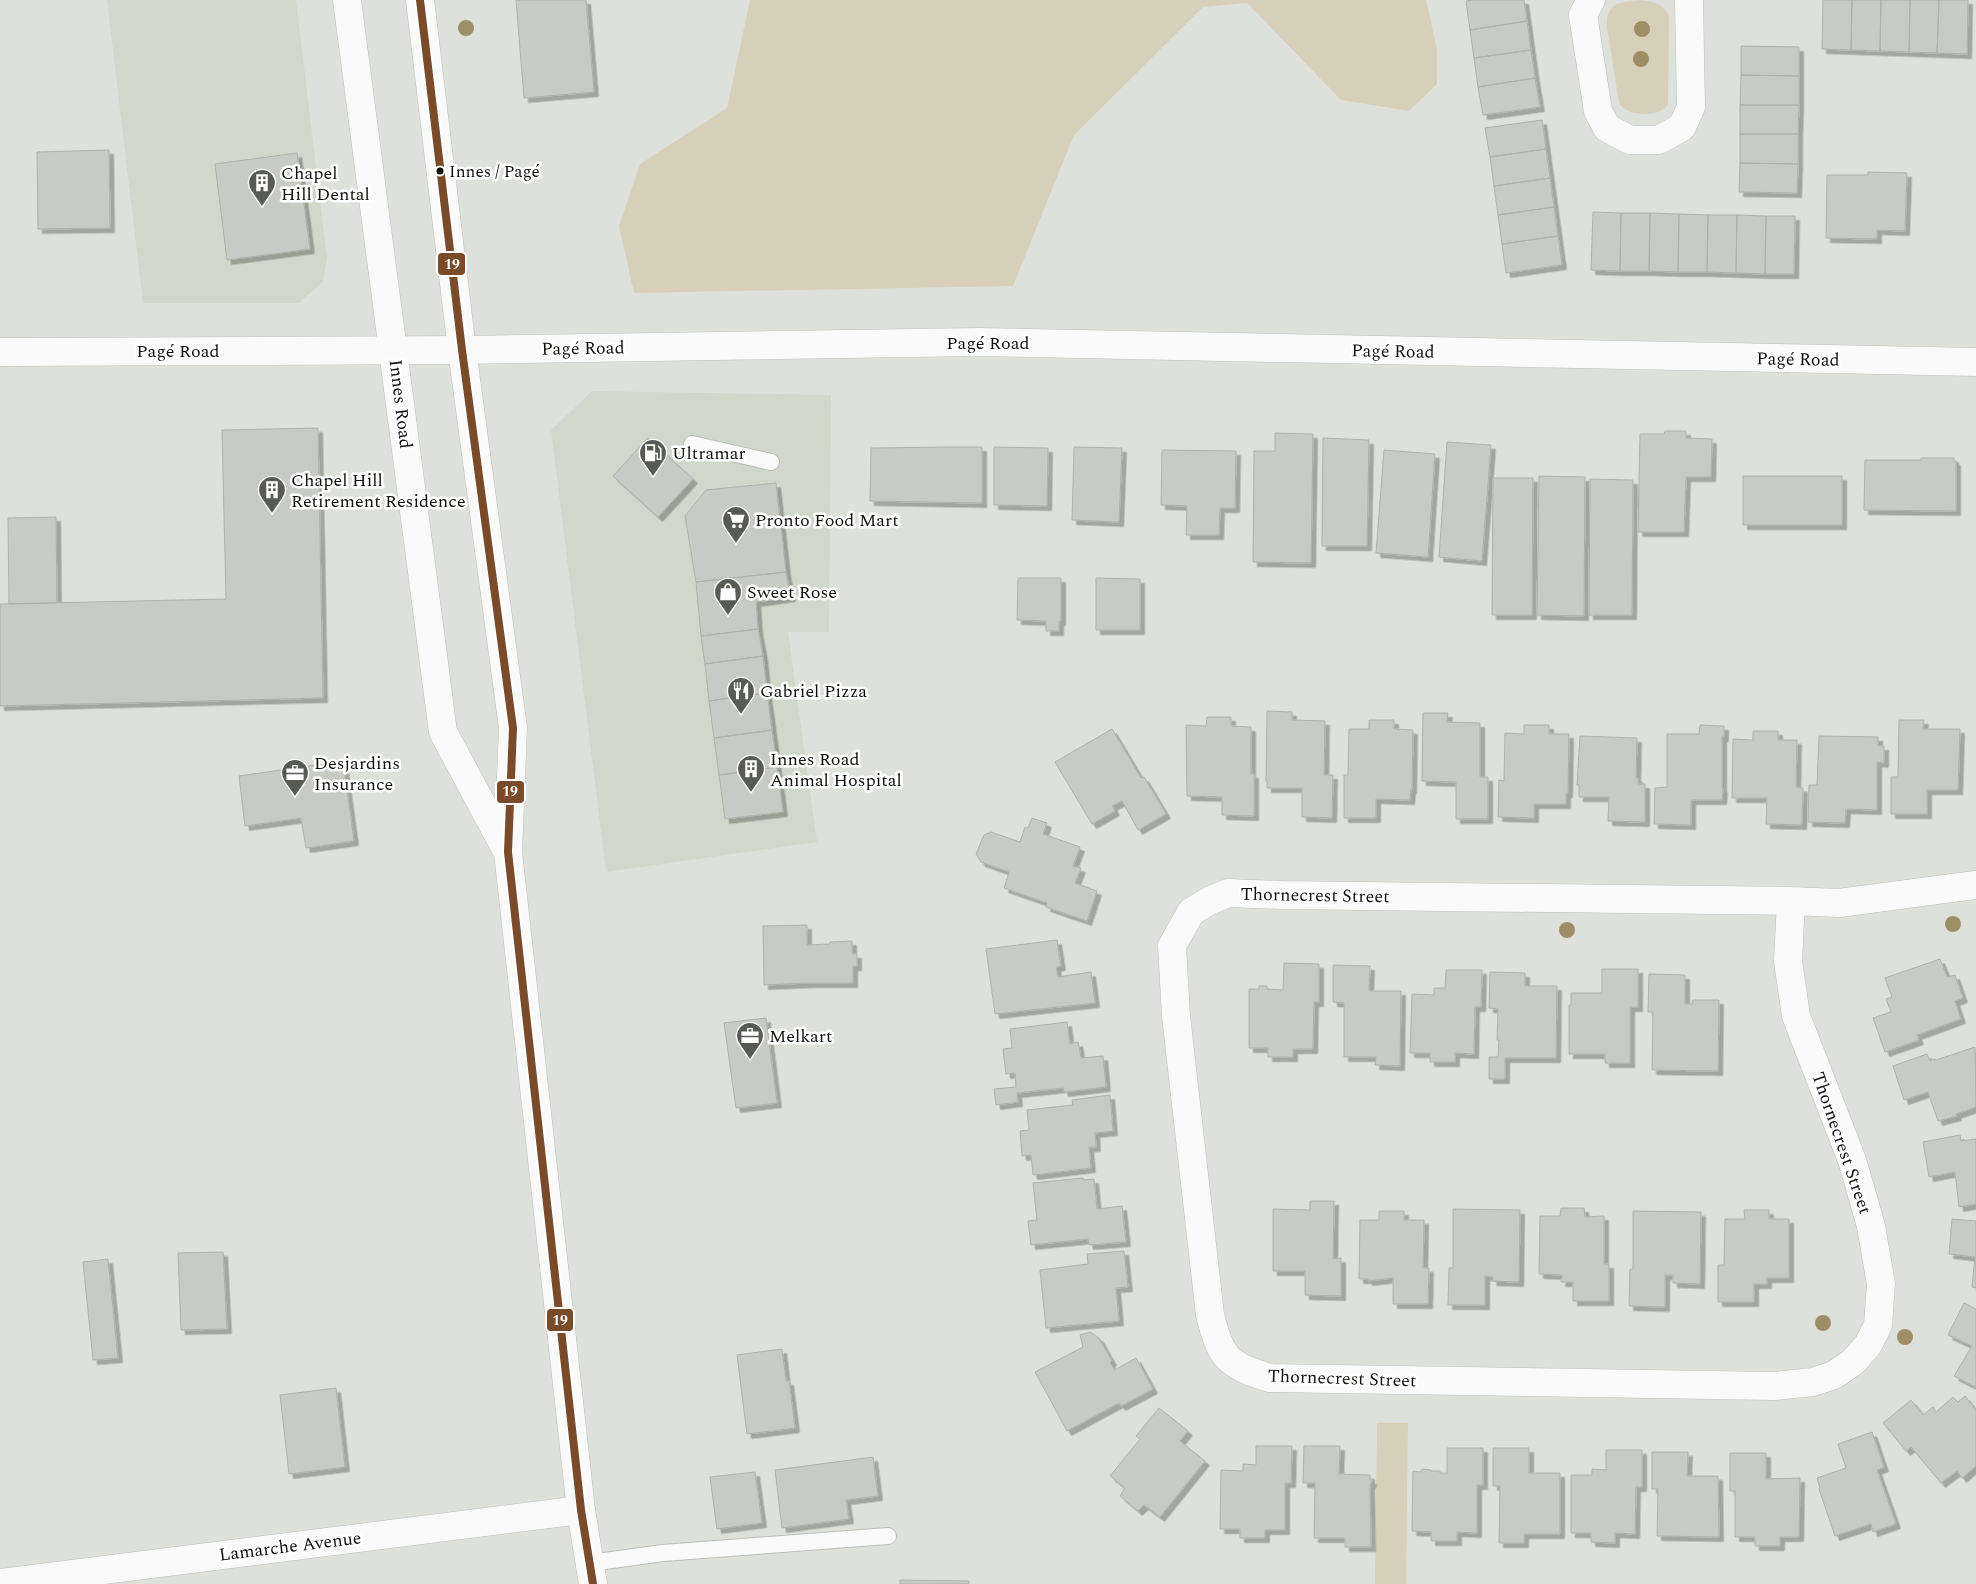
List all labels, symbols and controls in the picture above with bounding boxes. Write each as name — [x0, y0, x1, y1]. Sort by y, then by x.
place label: Innes / Pagé — [449, 159, 540, 185]
place label: Chapel Hill Dental — [281, 160, 370, 208]
marker: Innes / Pagé — [435, 166, 445, 176]
building icon: Chapel Hill Dental — [247, 168, 277, 207]
line badge: 19 — [437, 252, 466, 276]
text: 19 — [444, 254, 460, 275]
street label: Pagé Road — [946, 330, 1030, 357]
street label: Pagé Road — [541, 334, 625, 363]
street label: Pagé Road — [1351, 337, 1435, 366]
street label: Pagé Road — [136, 338, 220, 365]
street label: Pagé Road — [1756, 345, 1840, 374]
street label: Innes Road — [382, 358, 419, 450]
fuel station icon: Ultramar — [638, 438, 668, 477]
place label: Ultramar — [672, 440, 746, 467]
place label: Chapel Hill Retirement Residence — [291, 467, 466, 515]
building icon: Chapel Hill Retirement Residence — [257, 475, 287, 514]
supermarket icon: Pronto Food Mart — [721, 505, 751, 544]
place label: Pronto Food Mart — [755, 507, 899, 534]
shop icon: Sweet Rose — [713, 577, 743, 616]
place label: Sweet Rose — [747, 579, 837, 606]
restaurant icon: Gabriel Pizza — [726, 676, 756, 715]
place label: Gabriel Pizza — [760, 678, 867, 705]
place label: Innes Road Animal Hospital — [770, 746, 902, 794]
place label: Desjardins Insurance — [314, 750, 400, 798]
building icon: Innes Road Animal Hospital — [736, 754, 766, 793]
office icon: Desjardins Insurance — [280, 758, 310, 797]
line badge: 19 — [496, 780, 525, 804]
text: 19 — [502, 781, 518, 802]
street label: Thornecrest Street — [1240, 881, 1390, 910]
office icon: Melkart — [735, 1021, 765, 1060]
place label: Melkart — [769, 1023, 832, 1050]
street label: Thornecrest Street — [1805, 1068, 1879, 1218]
line badge: 19 — [546, 1308, 574, 1332]
text: 19 — [552, 1310, 568, 1331]
street label: Thornecrest Street — [1267, 1362, 1417, 1395]
street label: Lamarche Avenue — [217, 1524, 363, 1569]

